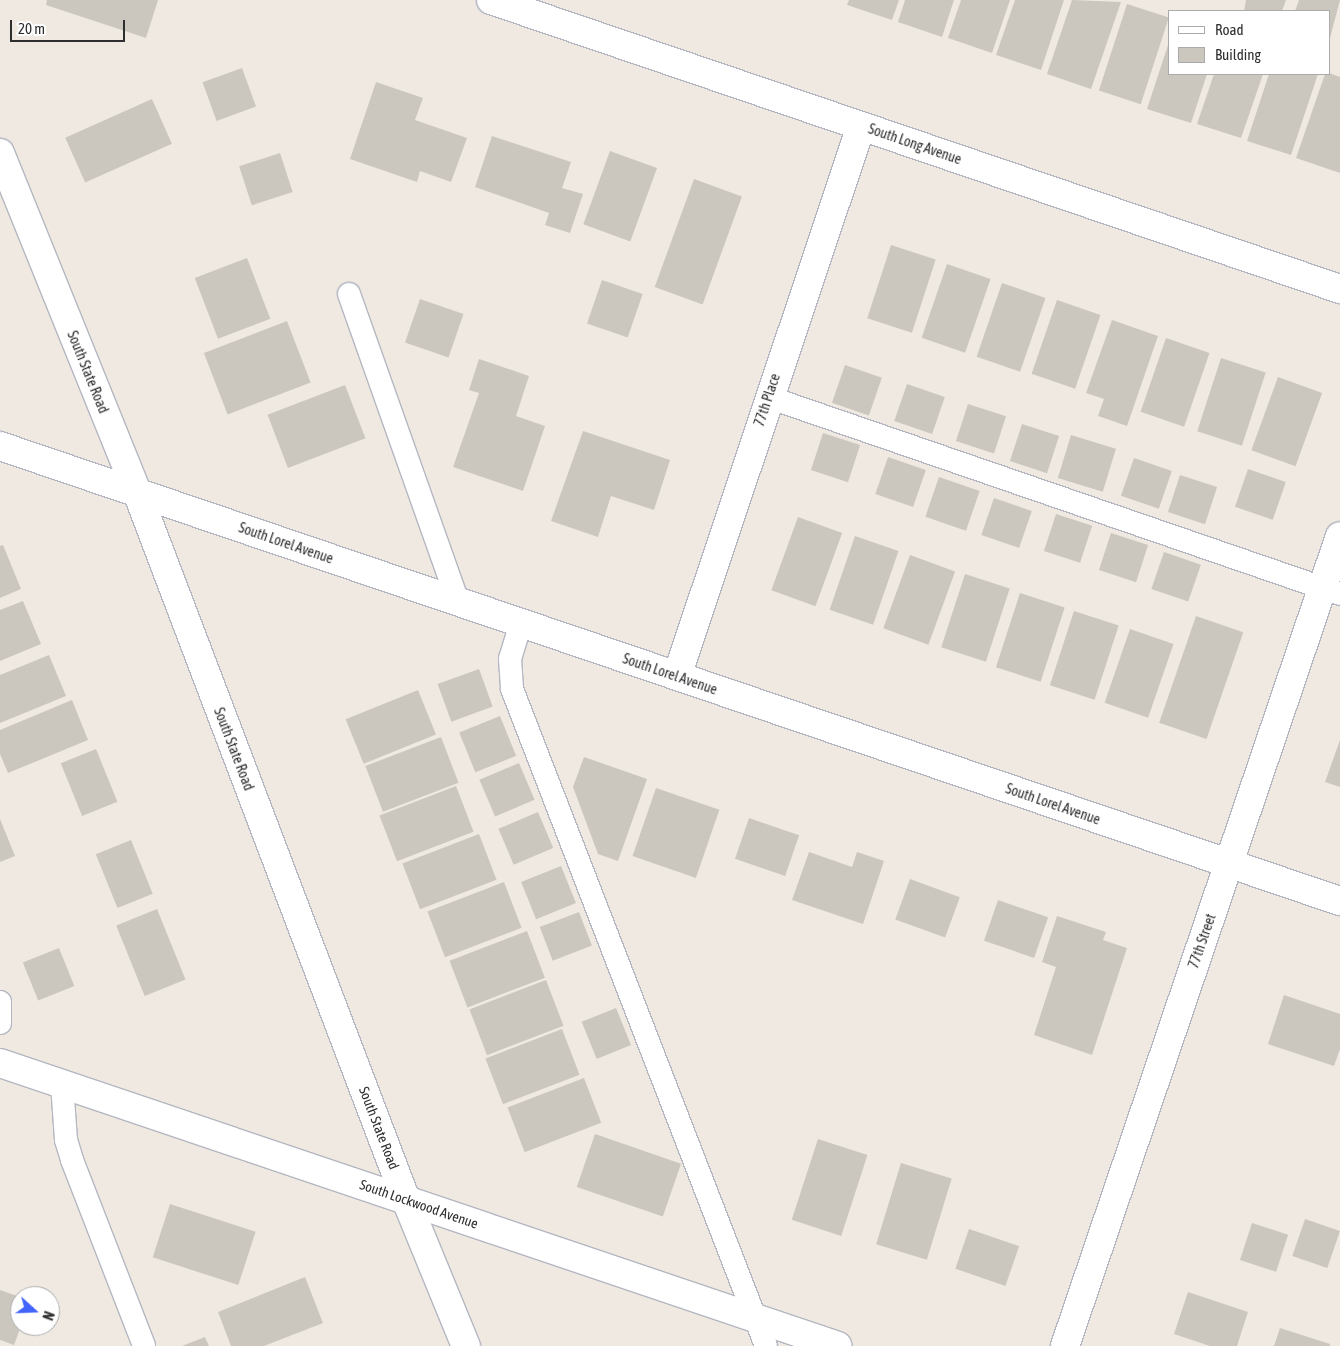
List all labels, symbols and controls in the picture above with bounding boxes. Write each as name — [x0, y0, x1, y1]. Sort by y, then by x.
scale bar — [12, 10, 128, 42]
legend — [1168, 10, 1330, 75]
text: 20 m — [18, 20, 45, 37]
text: Road — [1215, 21, 1244, 38]
text: Building — [1215, 46, 1261, 63]
street label: South Long Avenue — [866, 120, 964, 168]
street label: South State Road — [64, 328, 112, 416]
street label: 77th Place — [751, 371, 783, 429]
street label: South Lorel Avenue — [237, 519, 335, 567]
street label: South Lorel Avenue — [621, 650, 719, 698]
street label: South State Road — [211, 705, 257, 793]
street label: South Lorel Avenue — [1004, 780, 1102, 828]
street label: 77th Street — [1185, 911, 1219, 971]
street label: South State Road — [356, 1084, 402, 1172]
street label: South Lockwood Avenue — [358, 1176, 480, 1232]
north arrow — [10, 1286, 60, 1336]
text: N — [39, 1309, 57, 1322]

